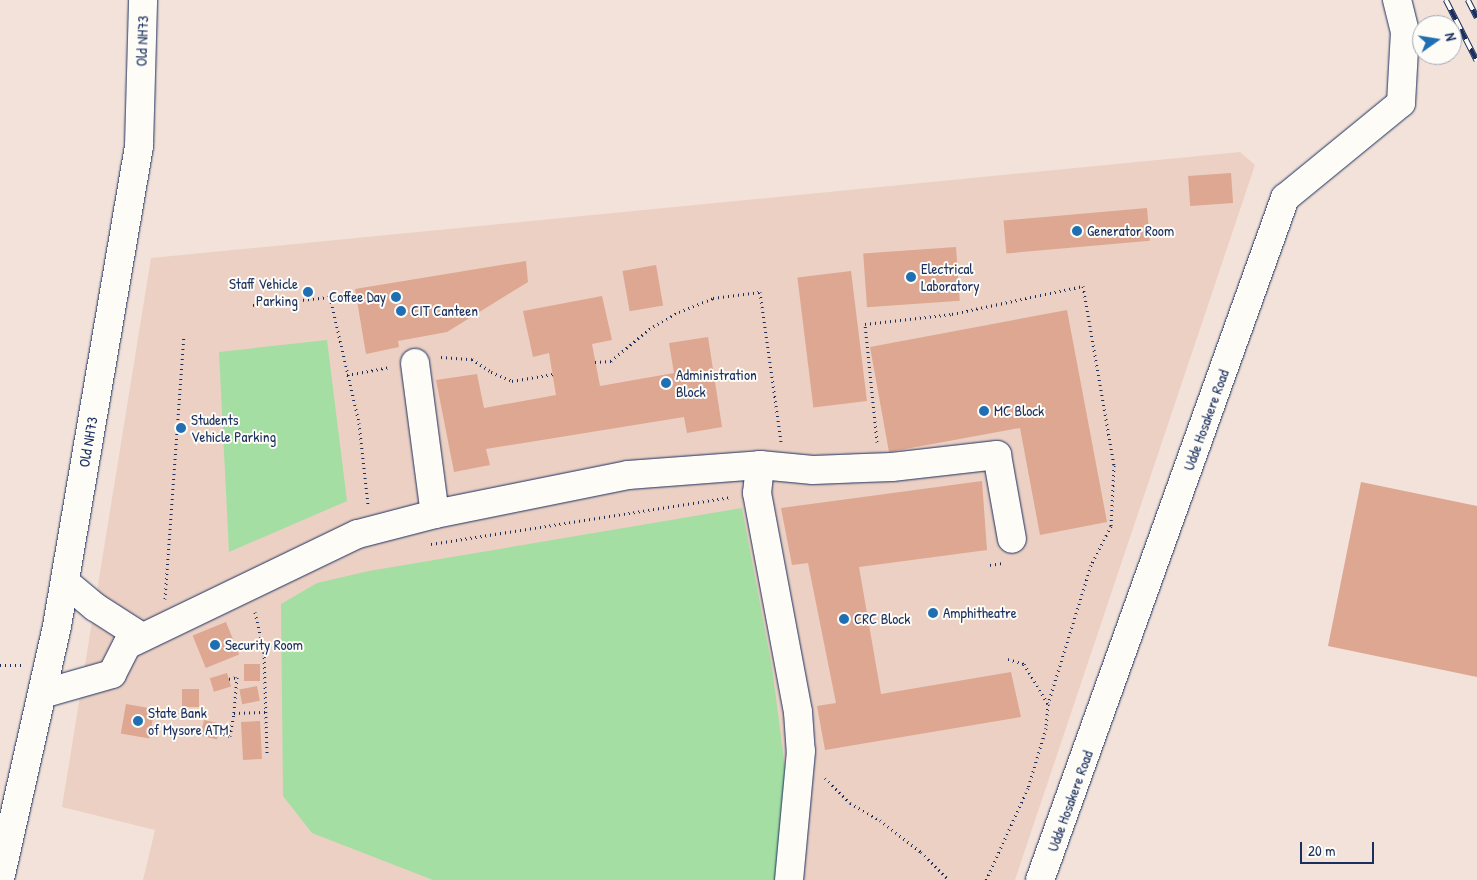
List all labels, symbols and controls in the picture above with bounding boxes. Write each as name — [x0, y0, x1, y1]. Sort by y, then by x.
street label: Old NH73 — [132, 15, 152, 67]
north arrow — [1412, 15, 1462, 65]
text: N — [1441, 31, 1461, 42]
place label: Generator Room — [1087, 222, 1174, 240]
marker: Generator Room — [1071, 225, 1083, 237]
place label: Electrical Laboratory — [921, 259, 980, 294]
marker: Electrical Laboratory — [905, 271, 917, 283]
place label: Staff Vehicle Parking — [229, 274, 298, 309]
marker: Staff Vehicle Parking — [302, 286, 314, 298]
place label: Coffee Day — [329, 288, 386, 306]
marker: Coffee Day — [390, 291, 402, 303]
place label: CIT Canteen — [411, 302, 478, 320]
marker: CIT Canteen — [395, 305, 407, 317]
place label: Administration Block — [676, 365, 757, 400]
street label: Udde Hosakere Road — [1179, 367, 1233, 473]
marker: Administration Block — [660, 377, 672, 389]
place label: MC Block — [994, 402, 1044, 420]
marker: MC Block — [978, 405, 990, 417]
place label: Students Vehicle Parking — [191, 410, 276, 445]
street label: Old NH73 — [75, 415, 101, 469]
marker: Students Vehicle Parking — [175, 422, 187, 434]
place label: Amphitheatre — [943, 604, 1017, 622]
marker: Amphitheatre — [927, 607, 939, 619]
place label: CRC Block — [854, 610, 910, 628]
marker: CRC Block — [838, 613, 850, 625]
place label: Security Room — [225, 636, 303, 654]
marker: Security Room — [209, 639, 221, 651]
place label: State Bank of Mysore ATM — [148, 703, 228, 738]
marker: State Bank of Mysore ATM — [132, 715, 144, 727]
street label: Udde Hosakere Road — [1043, 748, 1097, 854]
scale bar — [1302, 832, 1376, 864]
text: 20 m — [1308, 840, 1335, 861]

